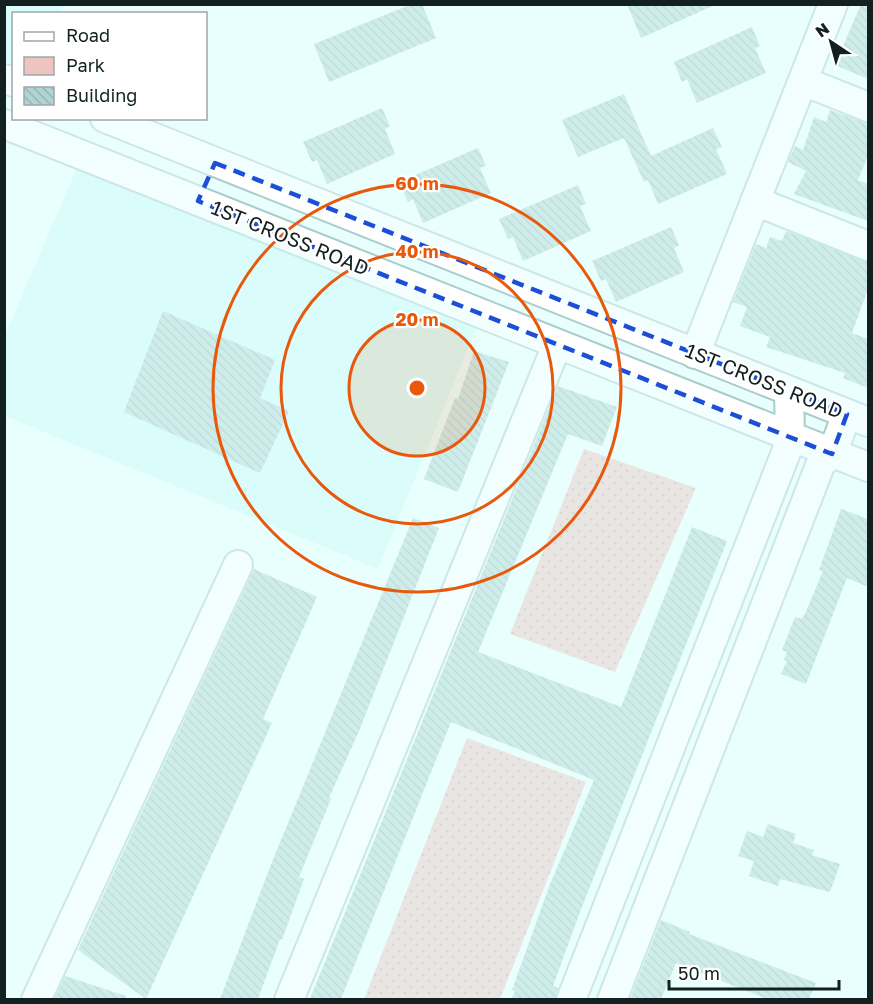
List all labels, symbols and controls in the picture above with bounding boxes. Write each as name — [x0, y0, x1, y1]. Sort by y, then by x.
legend — [12, 12, 207, 120]
north arrow — [801, 12, 861, 72]
text: N — [811, 18, 833, 42]
text: Road — [66, 24, 110, 46]
text: Park — [66, 54, 105, 76]
text: Building — [66, 84, 137, 106]
text: 60 m — [395, 172, 439, 194]
street label: 1ST CROSS ROAD — [208, 195, 373, 280]
text: 40 m — [395, 240, 439, 262]
text: 20 m — [396, 308, 438, 330]
street label: 1ST CROSS ROAD — [682, 338, 847, 423]
centre of rings — [407, 378, 427, 398]
scale bar — [669, 953, 838, 991]
text: 50 m — [678, 962, 720, 984]

